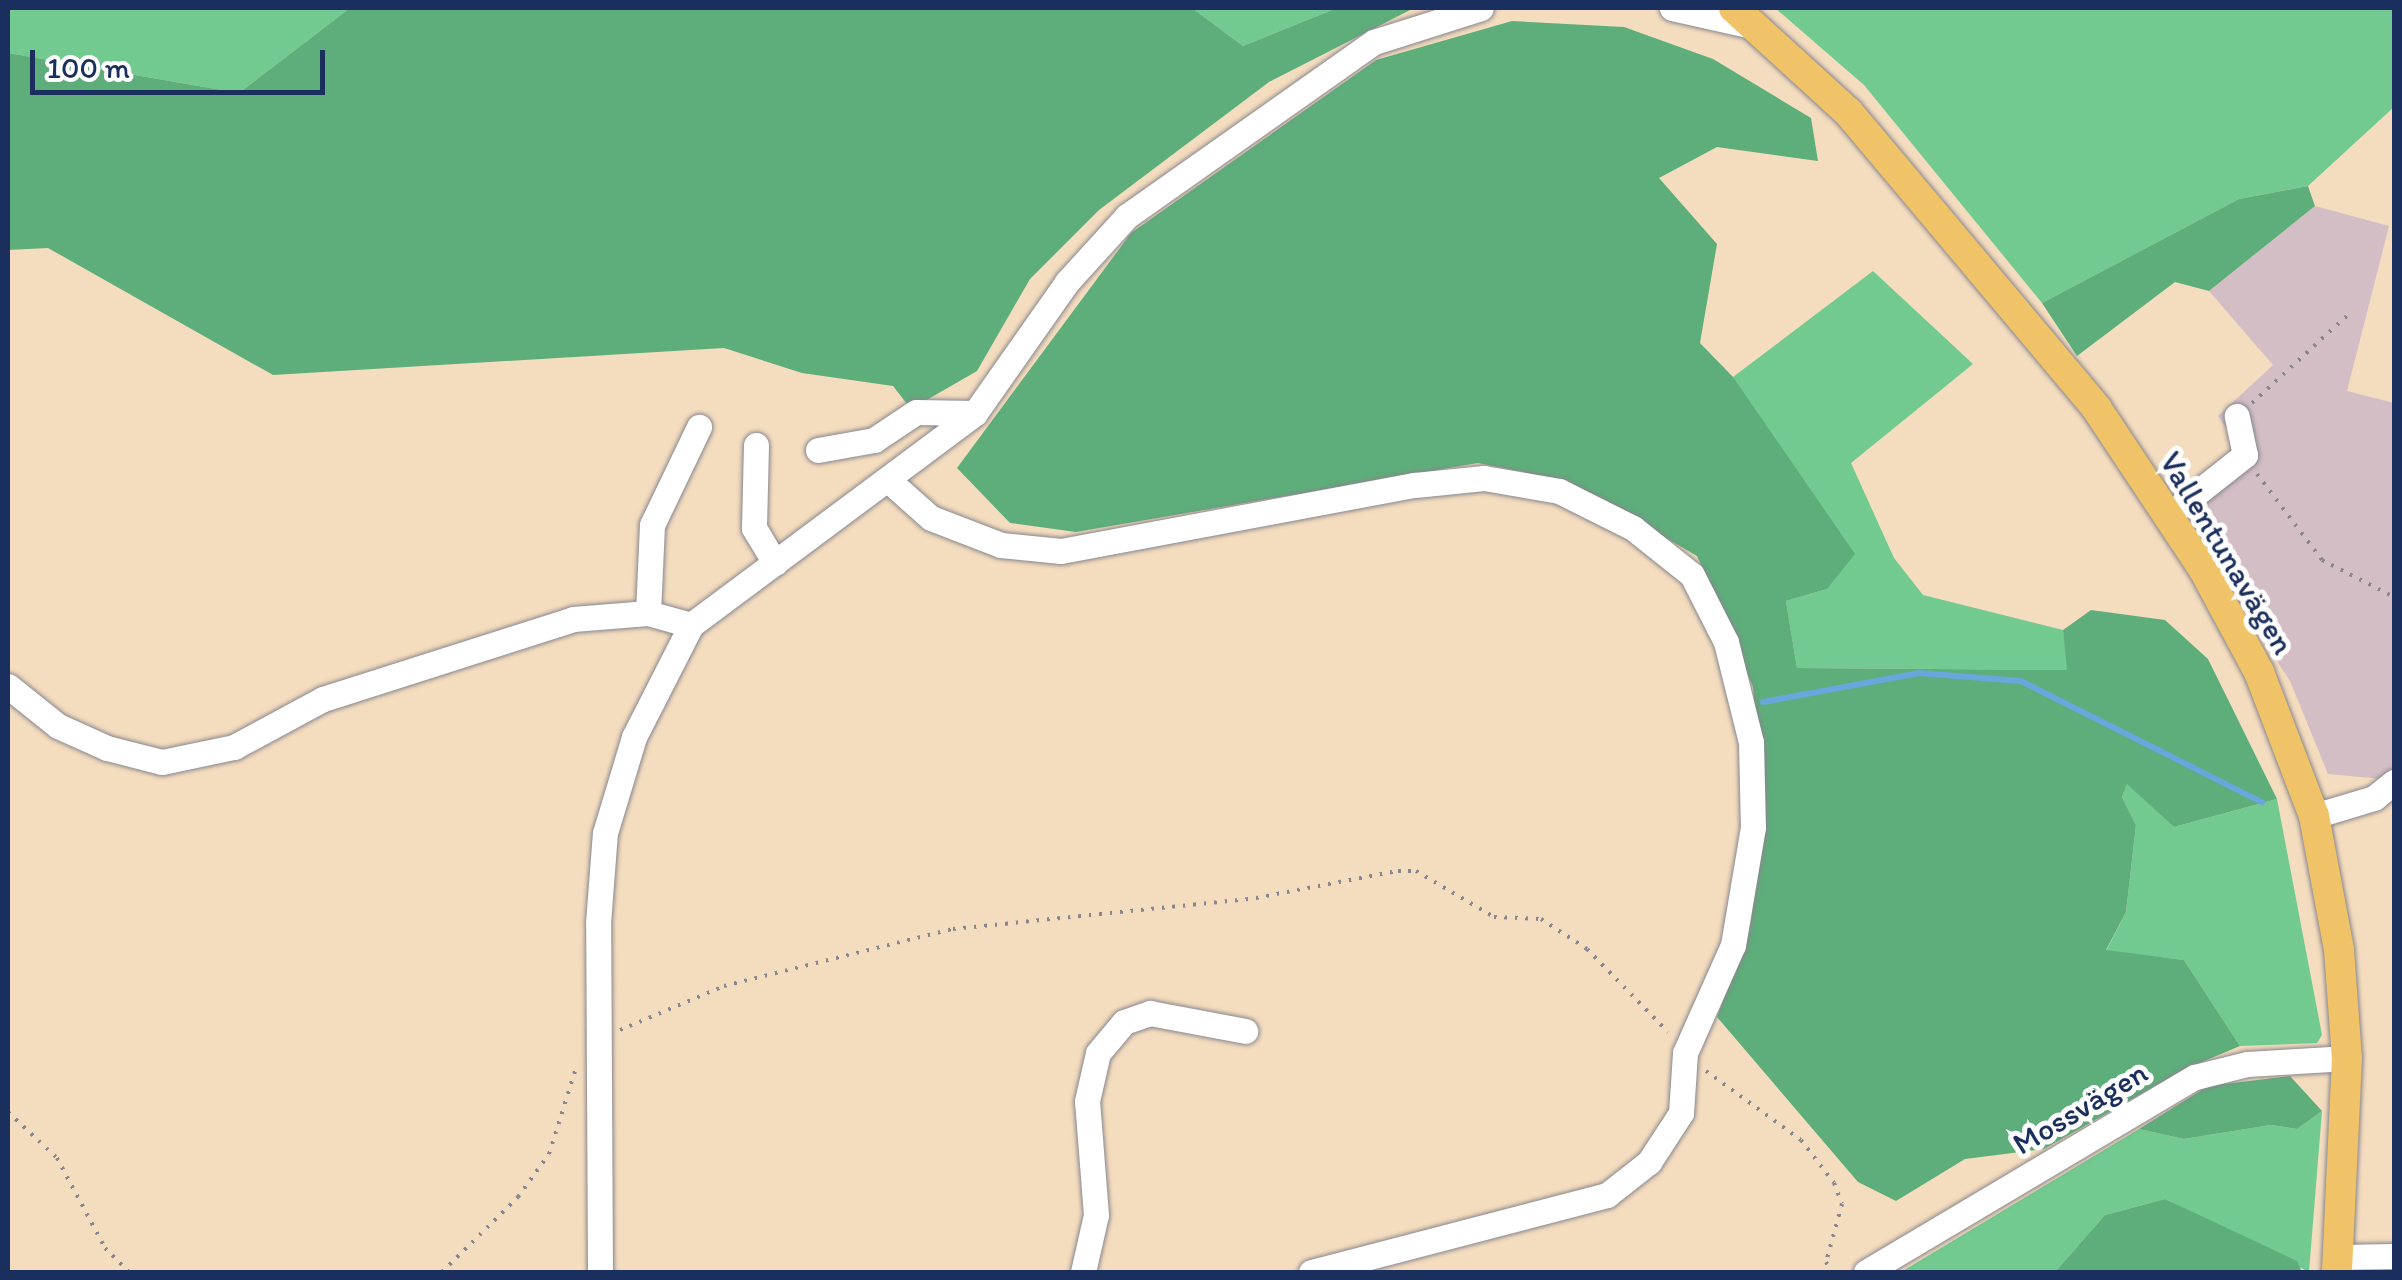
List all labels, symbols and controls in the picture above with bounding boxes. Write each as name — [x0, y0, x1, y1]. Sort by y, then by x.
scale bar — [35, 30, 330, 92]
text: 100 m — [47, 49, 130, 86]
street label: Vallentunavägen — [2151, 445, 2303, 661]
street label: Mossvägen — [2006, 1053, 2154, 1163]

